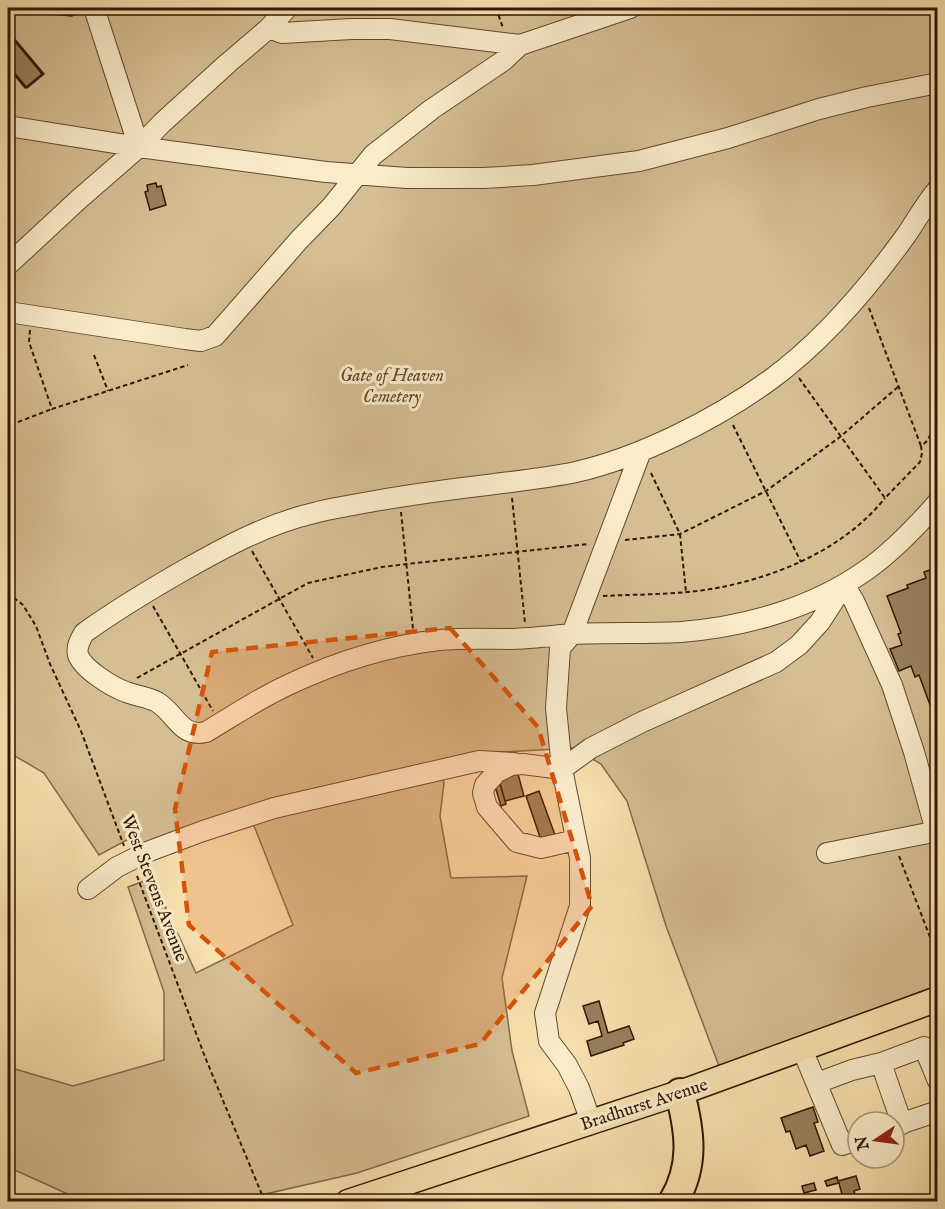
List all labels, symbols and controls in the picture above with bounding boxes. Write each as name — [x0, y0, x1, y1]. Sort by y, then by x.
park label: Gate of Heaven Cemetery — [340, 365, 444, 409]
street label: West Stevens Avenue — [115, 812, 192, 965]
street label: Bradhurst Avenue — [578, 1074, 711, 1137]
north arrow — [846, 1110, 906, 1170]
text: N — [852, 1134, 875, 1153]

